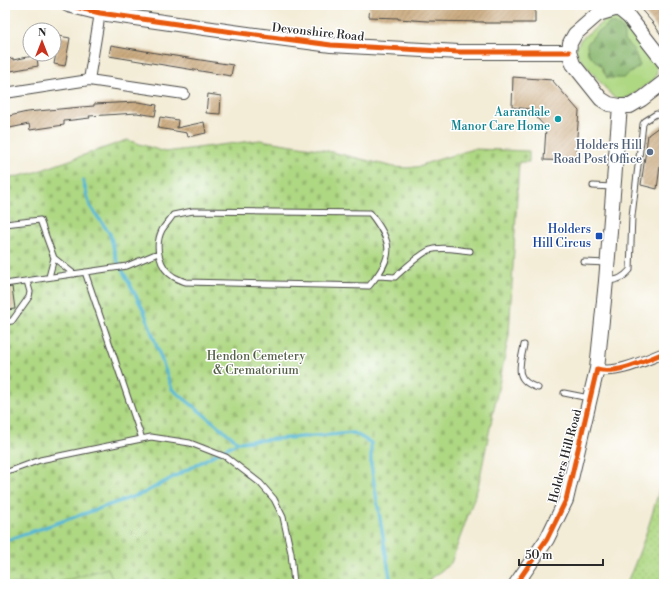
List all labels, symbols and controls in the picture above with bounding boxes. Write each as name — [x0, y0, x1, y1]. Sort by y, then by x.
street label: Devonshire Road — [271, 20, 365, 45]
north arrow — [22, 22, 62, 62]
text: N — [38, 26, 47, 40]
place label: Aarandale Manor Care Home — [451, 105, 550, 134]
marker: Aarandale Manor Care Home — [553, 114, 563, 124]
place label: Holders Hill Road Post Office — [553, 138, 642, 167]
marker: Holders Hill Road Post Office — [645, 147, 655, 157]
place label: Holders Hill Circus — [532, 222, 591, 251]
marker: Holders Hill Circus — [594, 231, 604, 241]
park label: Hendon Cemetery & Crematorium — [207, 349, 305, 378]
street label: Holders Hill Road — [546, 407, 585, 505]
scale bar — [519, 541, 603, 567]
text: 50 m — [525, 548, 553, 563]

